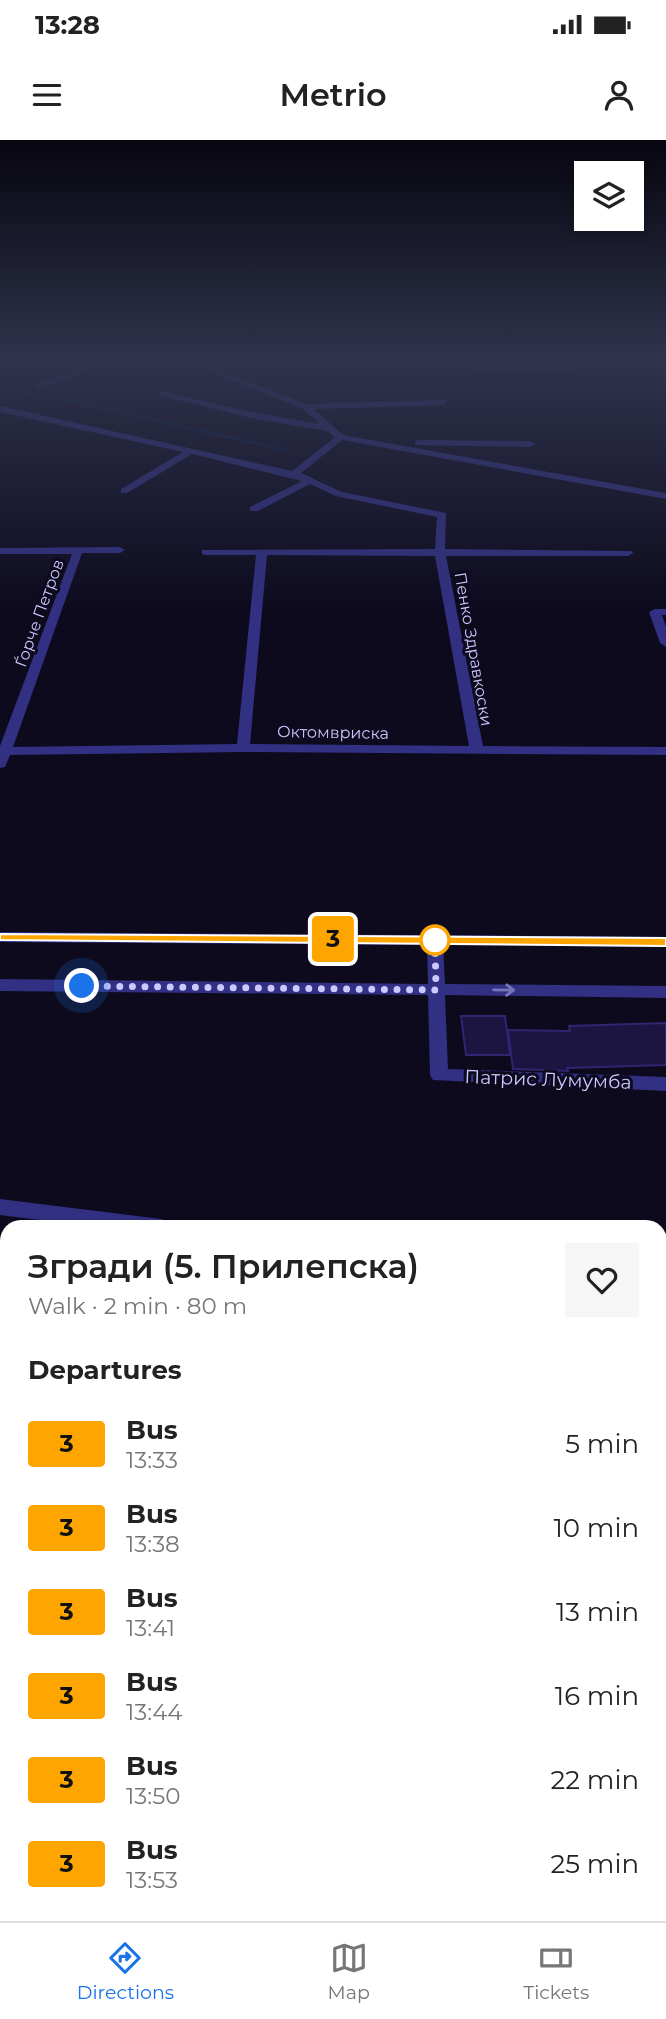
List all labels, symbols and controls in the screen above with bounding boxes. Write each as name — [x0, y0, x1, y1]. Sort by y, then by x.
text: 13:28 — [35, 9, 100, 41]
text: Metrio — [279, 75, 387, 114]
icon: menu — [28, 76, 66, 114]
icon: person — [600, 76, 638, 114]
map controls — [574, 161, 644, 231]
button: layers — [574, 161, 644, 231]
street label: Ѓорче Петров — [11, 557, 68, 670]
street label: Пенко Здравкоски — [451, 571, 496, 728]
street label: Октомвриска — [277, 722, 389, 743]
line badge: 3 — [310, 916, 356, 962]
text: 3 — [326, 924, 340, 953]
unlabelled marker — [420, 925, 450, 955]
your location — [64, 968, 99, 1003]
one-way arrow — [492, 984, 515, 997]
street label: Патрис Лумумба — [464, 1065, 632, 1094]
button: heart — [565, 1243, 639, 1317]
text: Згради (5. Прилепска) — [28, 1246, 419, 1286]
text: Walk · 2 min · 80 m — [28, 1292, 247, 1320]
text: Departures — [28, 1354, 182, 1386]
text: Bus — [126, 1414, 178, 1446]
text: 5 min — [565, 1428, 639, 1460]
text: 3 — [59, 1429, 74, 1458]
text: 13:33 — [126, 1446, 178, 1474]
text: Bus — [126, 1498, 178, 1530]
text: 10 min — [553, 1512, 639, 1544]
text: 3 — [59, 1513, 74, 1542]
text: 13:38 — [126, 1530, 180, 1558]
text: Bus — [126, 1582, 178, 1614]
text: 13 min — [556, 1596, 639, 1628]
text: 3 — [59, 1597, 74, 1626]
text: 13:41 — [126, 1614, 175, 1642]
text: Bus — [126, 1666, 178, 1698]
text: 16 min — [555, 1680, 639, 1712]
text: 3 — [59, 1681, 74, 1710]
text: 13:44 — [126, 1698, 183, 1726]
text: Bus — [126, 1750, 178, 1782]
text: 22 min — [550, 1764, 639, 1796]
text: 3 — [59, 1765, 74, 1794]
text: 13:50 — [126, 1782, 180, 1810]
text: Bus — [126, 1834, 178, 1866]
text: 25 min — [551, 1848, 639, 1880]
text: 3 — [59, 1849, 74, 1878]
text: 13:53 — [126, 1866, 178, 1894]
tab: Directions — [77, 1939, 174, 2004]
tab: Map — [328, 1939, 370, 2004]
tab: Tickets — [523, 1939, 589, 2004]

